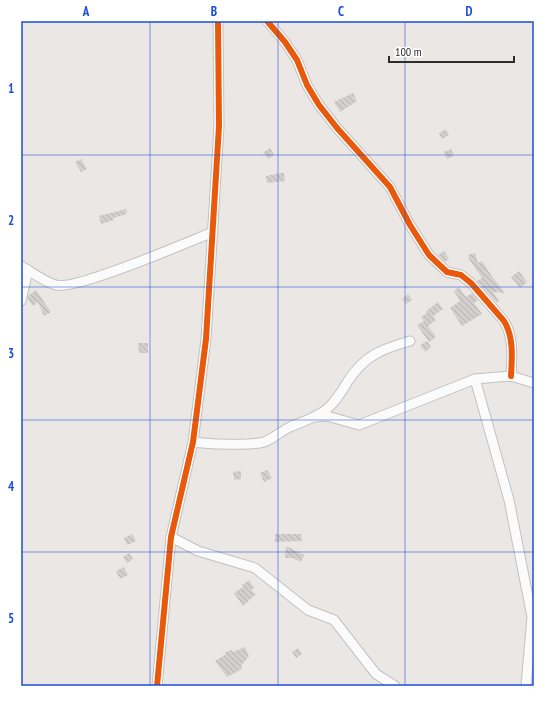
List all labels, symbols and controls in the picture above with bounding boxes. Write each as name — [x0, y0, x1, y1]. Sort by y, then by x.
text: A — [82, 3, 90, 20]
text: B — [211, 3, 217, 20]
text: C — [338, 3, 344, 20]
text: D — [466, 3, 473, 20]
scale bar — [389, 38, 514, 64]
text: 100 m — [395, 44, 422, 59]
text: 1 — [8, 80, 14, 97]
text: 2 — [8, 212, 14, 229]
text: 3 — [8, 345, 14, 362]
text: 4 — [8, 478, 15, 495]
text: 5 — [8, 610, 14, 627]

